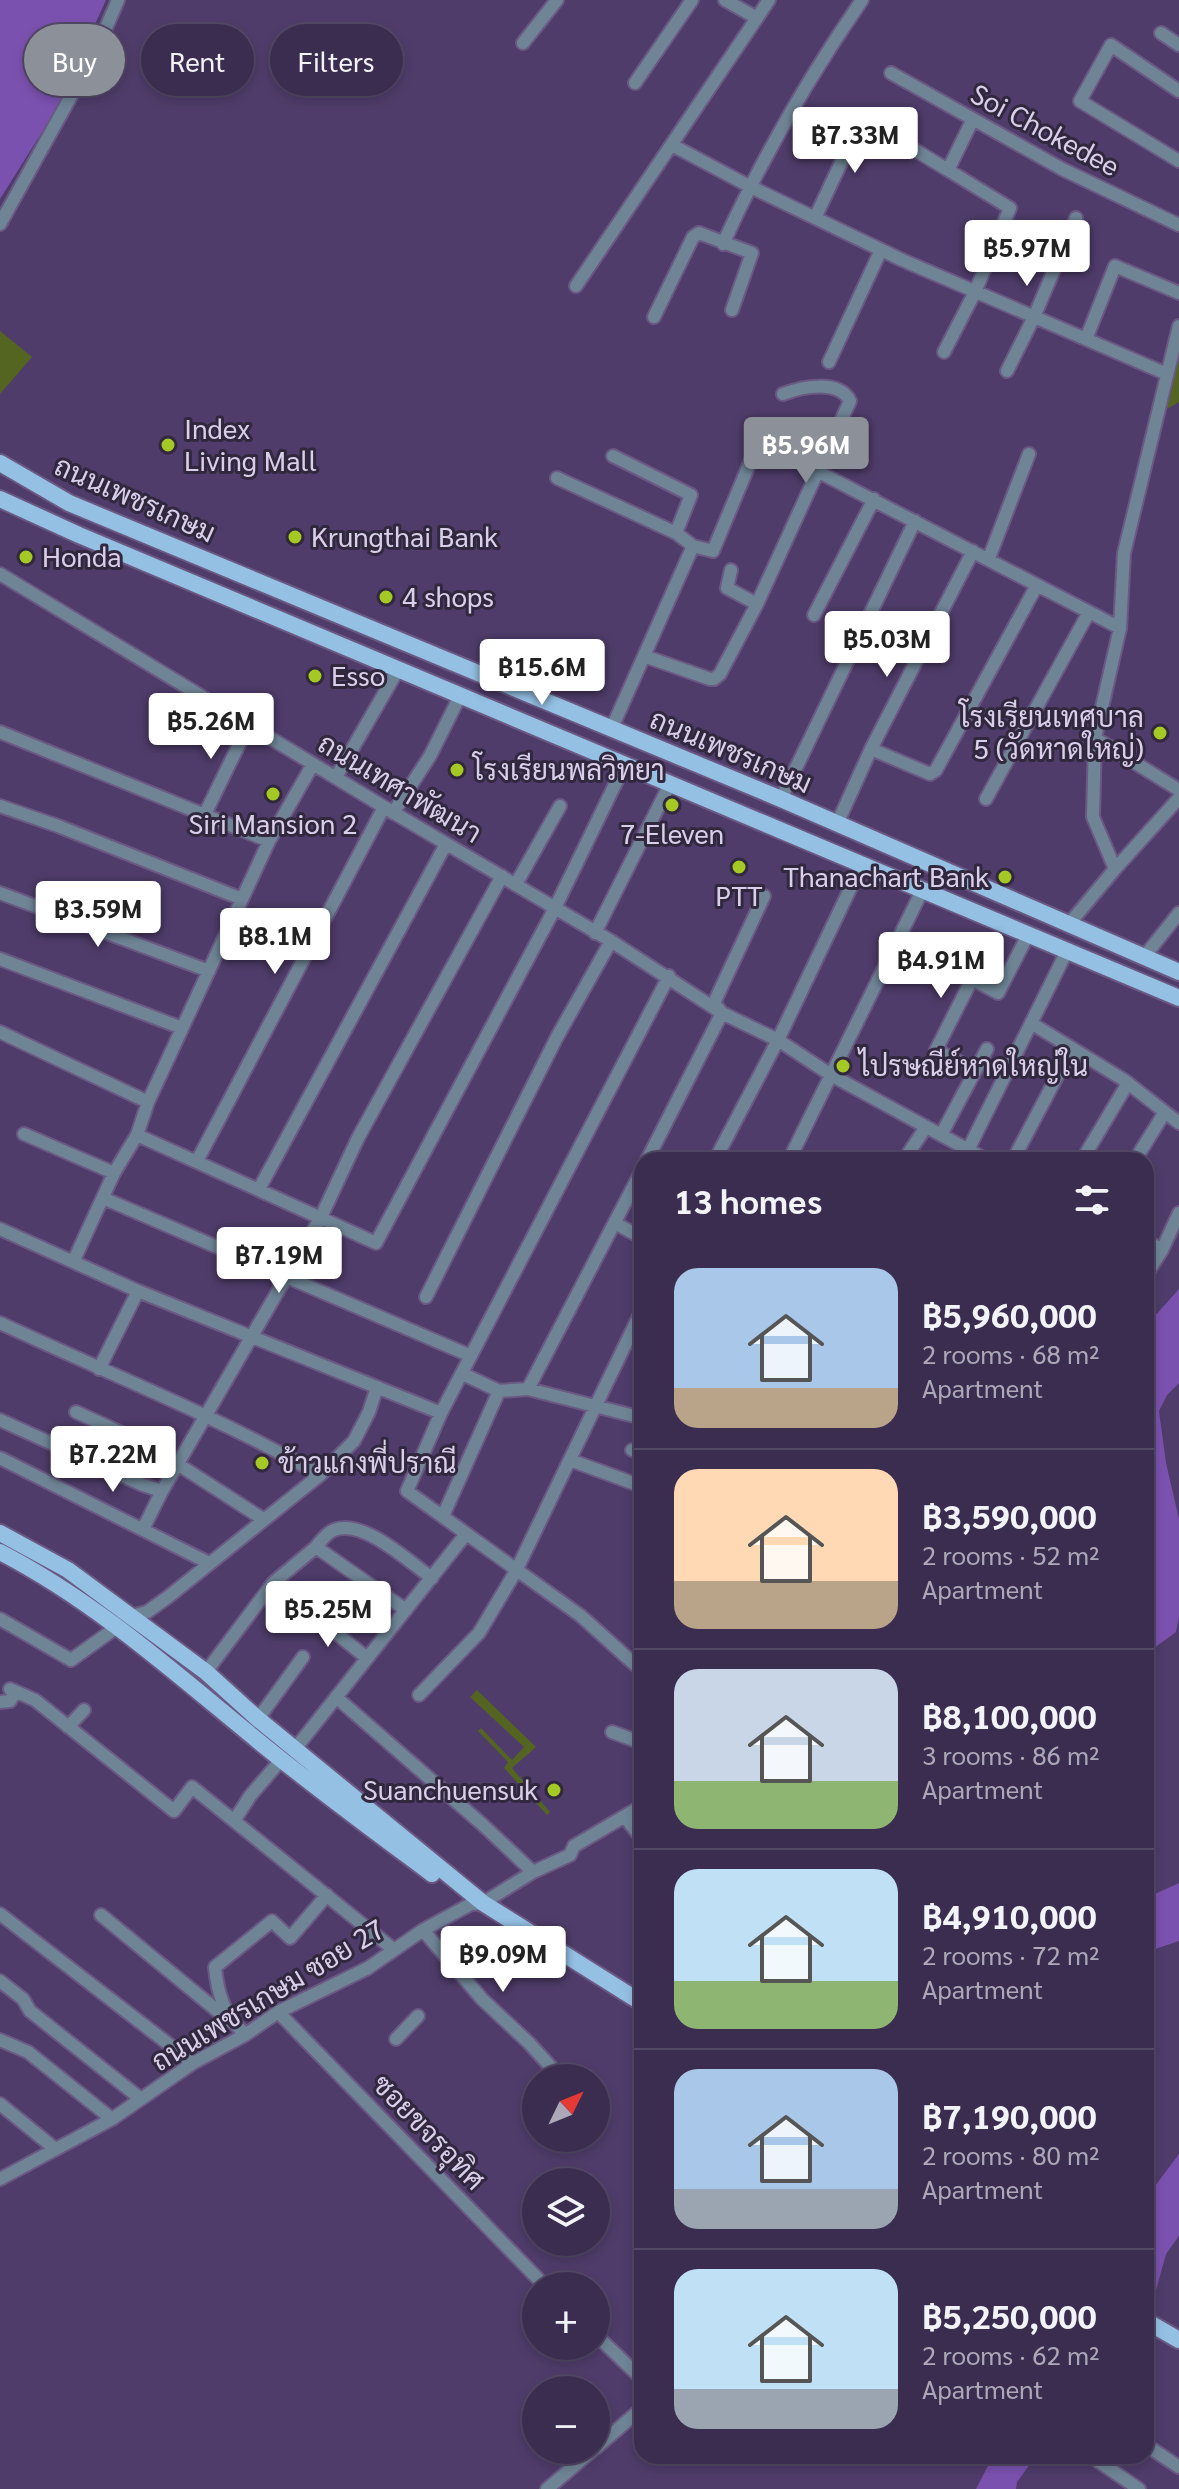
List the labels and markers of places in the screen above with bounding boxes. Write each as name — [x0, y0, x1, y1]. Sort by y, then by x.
pin: ฿7.33M — [790, 107, 920, 175]
pin: ฿5.97M — [962, 220, 1092, 288]
place label: Index Living Mall — [184, 409, 317, 477]
pin: ฿5.96M — [741, 417, 871, 485]
marker: Index Living Mall — [159, 436, 177, 454]
place label: Krungthai Bank — [311, 517, 498, 553]
marker: Krungthai Bank — [286, 528, 304, 546]
place label: Honda — [42, 537, 122, 573]
marker: Honda — [17, 548, 35, 566]
place label: 4 shops — [402, 577, 494, 614]
marker: 4 shops — [377, 588, 395, 606]
pin: ฿5.03M — [822, 611, 952, 679]
pin: ฿15.6M — [477, 639, 607, 707]
place label: Esso — [331, 656, 385, 692]
marker: Esso — [306, 667, 324, 685]
pin: ฿5.26M — [146, 693, 276, 761]
place label: โรงเรียนเทศบาล 5 (วัดหาดใหญ่) — [957, 697, 1144, 767]
marker: โรงเรียนเทศบาล 5 (วัดหาดใหญ่) — [1151, 724, 1169, 742]
place label: โรงเรียนพลวิทยา — [471, 750, 665, 786]
marker: โรงเรียนพลวิทยา — [448, 761, 466, 779]
marker: Siri Mansion 2 — [264, 785, 282, 803]
marker: 7-Eleven — [663, 796, 681, 814]
place label: Siri Mansion 2 — [189, 804, 357, 840]
place label: 7-Eleven — [620, 814, 724, 850]
place label: Thanachart Bank — [783, 857, 989, 893]
marker: PTT — [730, 858, 748, 876]
marker: Thanachart Bank — [996, 868, 1014, 886]
place label: PTT — [715, 876, 763, 912]
pin: ฿3.59M — [33, 881, 163, 949]
pin: ฿8.1M — [219, 908, 331, 976]
pin: ฿4.91M — [876, 932, 1006, 1000]
place label: ไปรษณีย์หาดใหญ่ใน — [857, 1046, 1088, 1084]
marker: ไปรษณีย์หาดใหญ่ใน — [834, 1057, 852, 1075]
pin: ฿7.19M — [214, 1227, 344, 1295]
pin: ฿7.22M — [48, 1426, 178, 1494]
place label: ข้าวแกงพี่ปราณี — [278, 1439, 457, 1479]
marker: ข้าวแกงพี่ปราณี — [253, 1454, 271, 1472]
pin: ฿5.25M — [263, 1581, 393, 1649]
place label: Suanchuensuk — [363, 1770, 538, 1806]
marker: Suanchuensuk — [545, 1781, 563, 1799]
pin: ฿9.09M — [438, 1926, 568, 1994]

